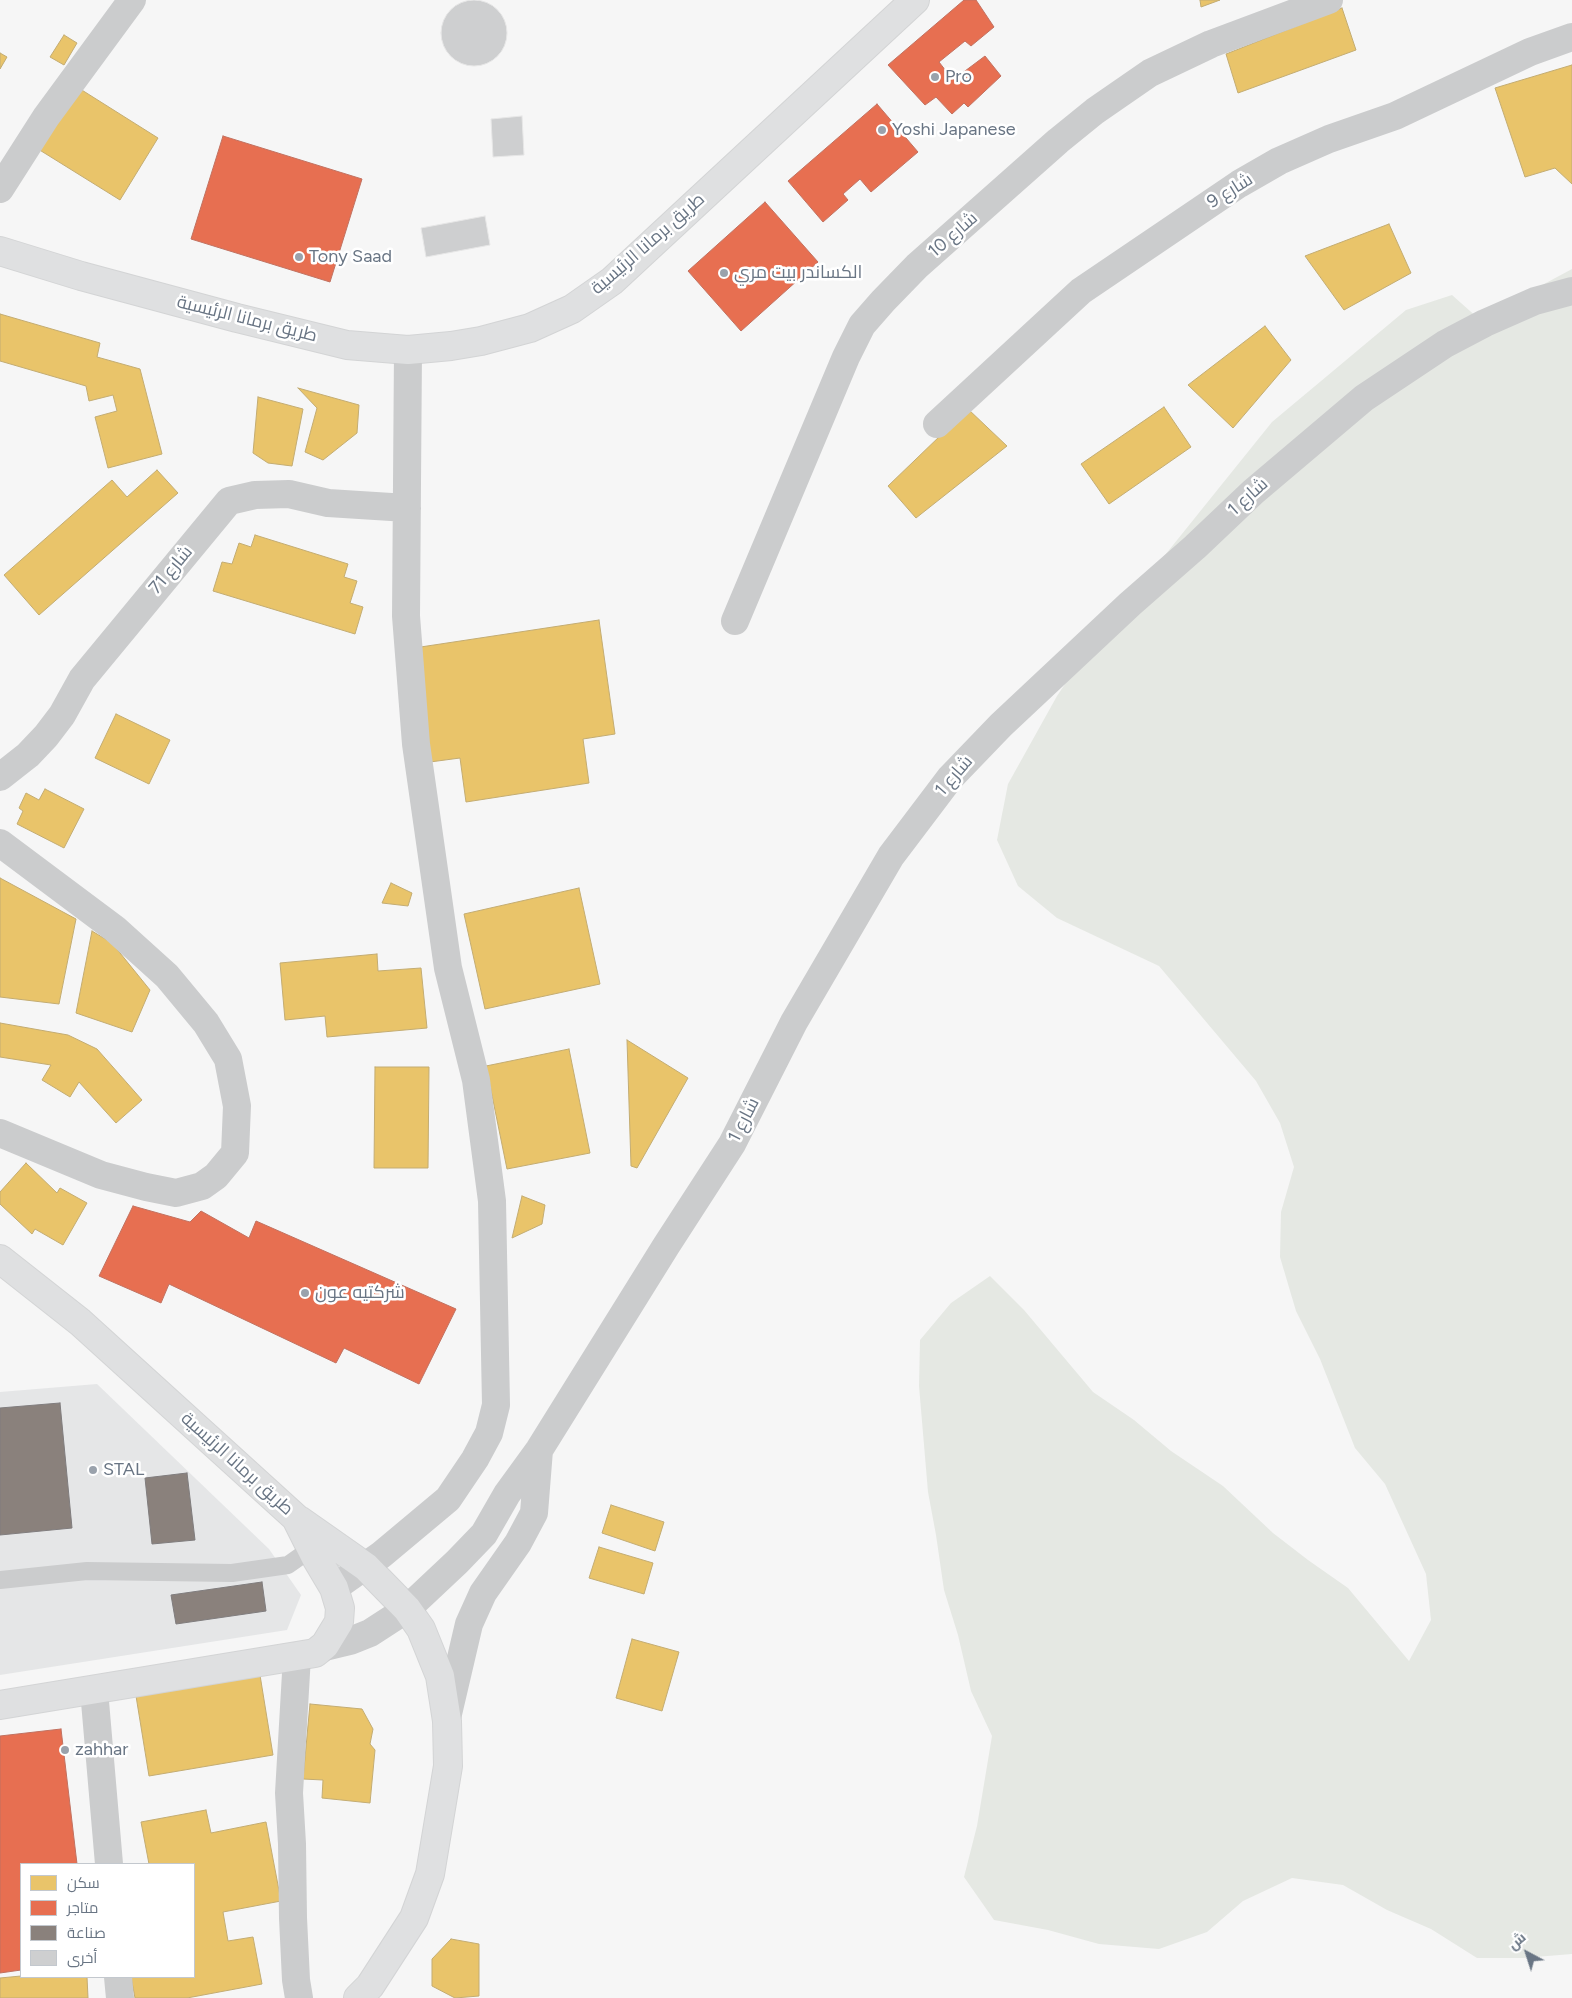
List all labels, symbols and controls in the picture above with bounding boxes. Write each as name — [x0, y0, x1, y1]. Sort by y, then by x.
place label: Pro — [945, 66, 972, 88]
marker: Pro — [929, 71, 941, 83]
place label: Yoshi Japanese — [892, 119, 1016, 141]
marker: Yoshi Japanese — [876, 124, 888, 136]
street label: شارع 9 — [1203, 169, 1257, 213]
street label: طريق برمانا الرئيسية — [587, 189, 709, 299]
street label: شارع 10 — [924, 208, 982, 262]
place label: Tony Saad — [309, 246, 392, 268]
marker: Tony Saad — [293, 251, 305, 263]
place label: الكساندر بيت مري — [734, 262, 862, 284]
marker: الكساندر بيت مري — [718, 267, 730, 279]
street label: طريق برمانا الرئيسية — [175, 291, 319, 347]
street label: شارع 1 — [1223, 473, 1273, 521]
street label: شارع 71 — [145, 541, 197, 599]
street label: شارع 1 — [931, 751, 977, 801]
street label: شارع 1 — [724, 1094, 764, 1146]
place label: شركتيه عون — [315, 1282, 405, 1304]
marker: شركتيه عون — [299, 1287, 311, 1299]
street label: طريق برمانا الرئيسية — [176, 1408, 298, 1520]
place label: STAL — [103, 1459, 144, 1481]
marker: STAL — [87, 1464, 99, 1476]
place label: zahhar — [75, 1739, 128, 1761]
marker: zahhar — [59, 1744, 71, 1756]
legend — [20, 1863, 195, 1978]
text: سكن — [67, 1874, 100, 1892]
text: متاجر — [67, 1899, 98, 1917]
text: صناعة — [67, 1924, 106, 1942]
north arrow — [1502, 1928, 1552, 1978]
text: ش — [1505, 1929, 1529, 1953]
text: أخرى — [67, 1949, 97, 1967]

